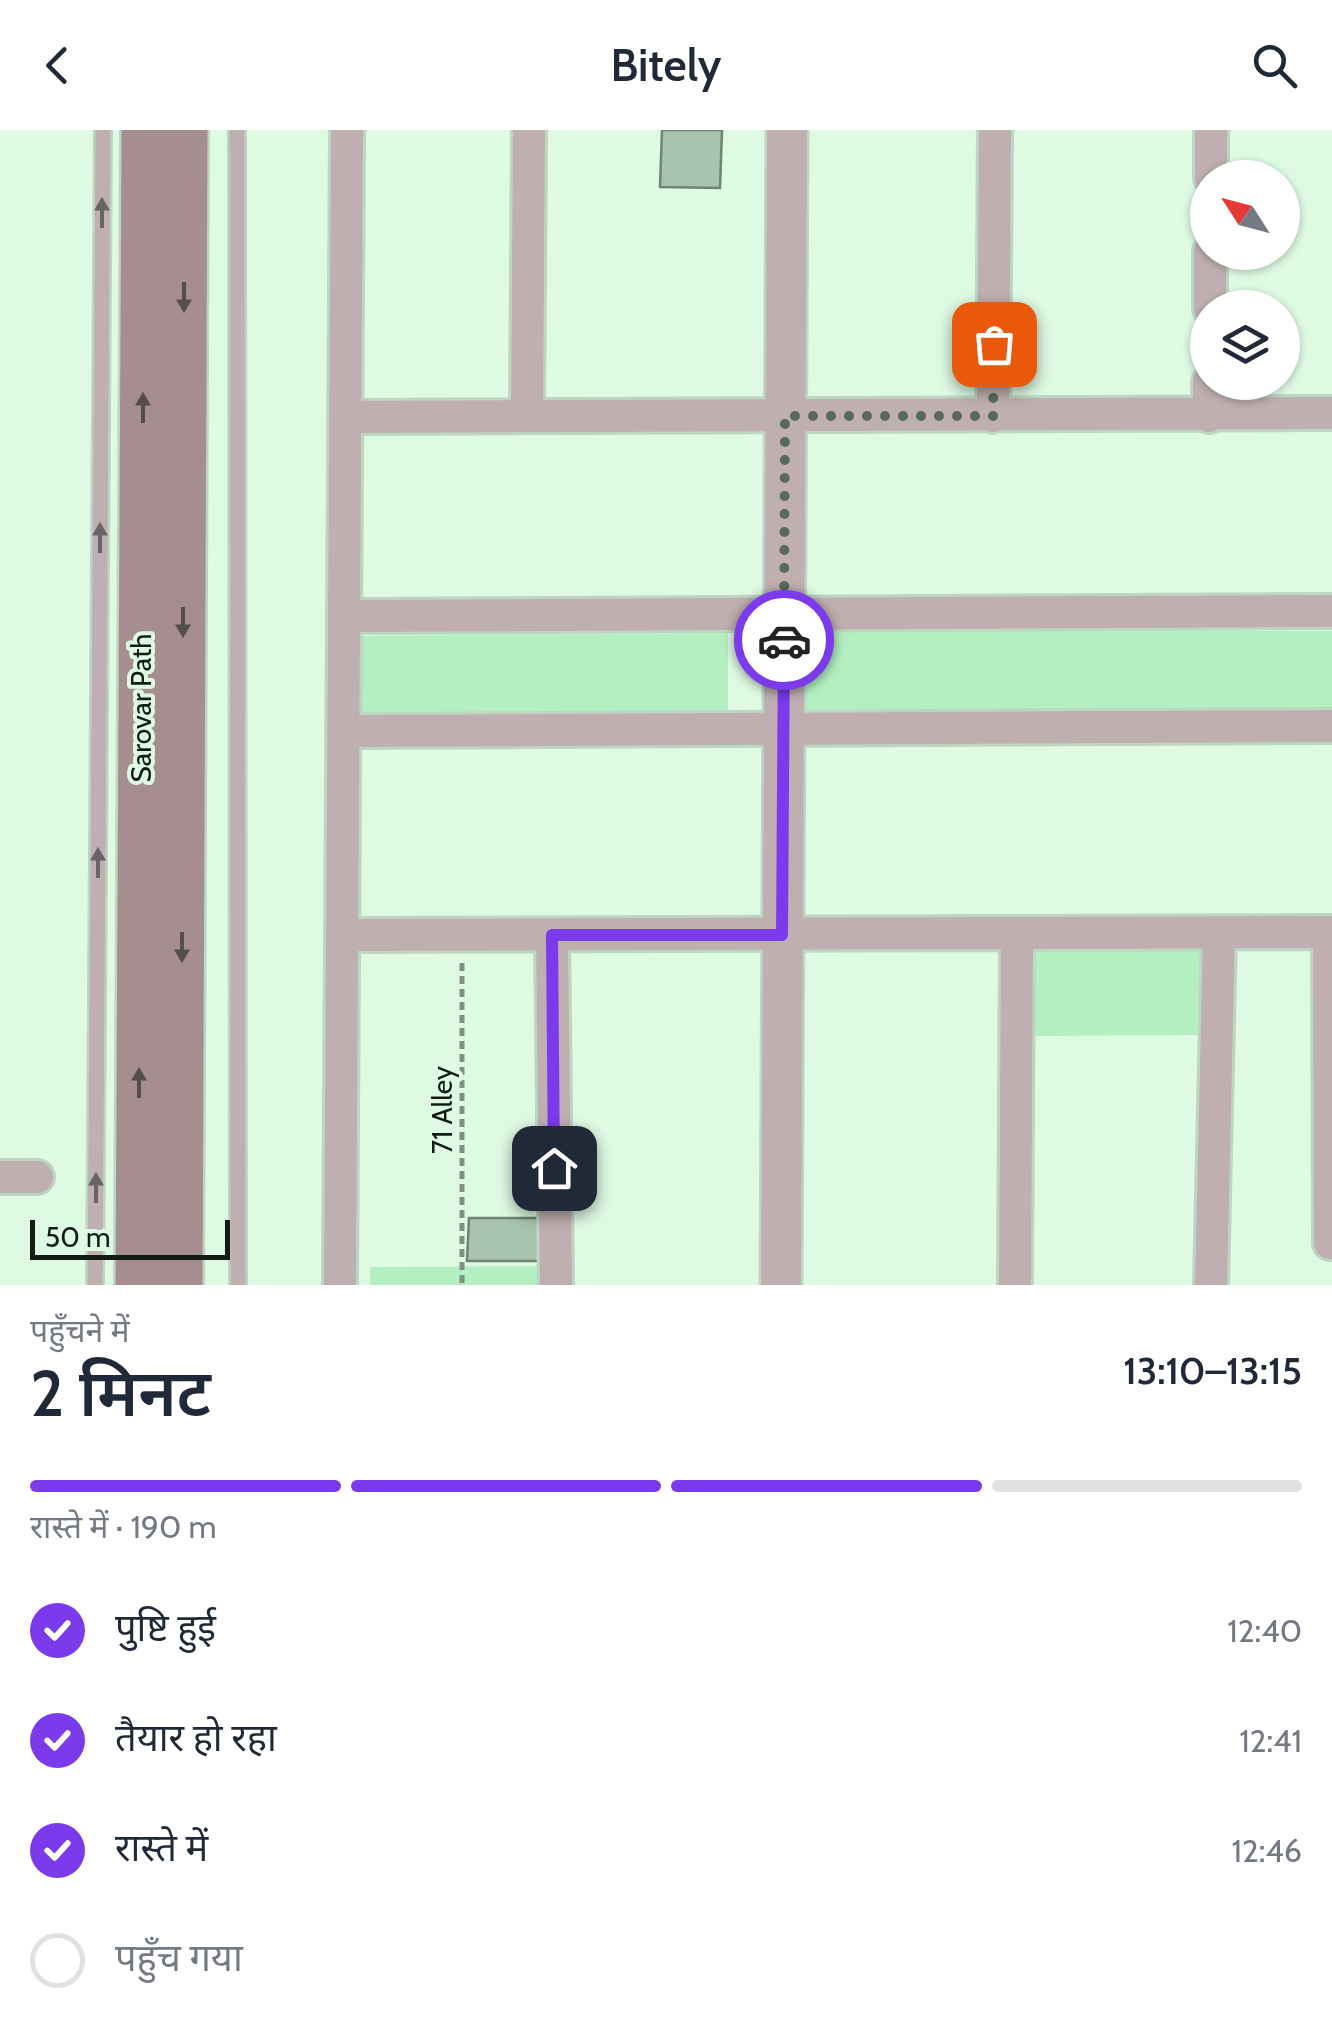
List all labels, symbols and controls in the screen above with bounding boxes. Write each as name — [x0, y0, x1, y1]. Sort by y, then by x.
icon: back — [30, 38, 85, 93]
text: Bitely — [611, 38, 722, 92]
icon: search — [1247, 38, 1302, 93]
north arrow — [1190, 160, 1300, 270]
map controls — [1190, 160, 1300, 400]
one-way arrow — [94, 196, 110, 228]
one-way arrow — [176, 282, 192, 314]
button: layers — [1190, 290, 1300, 400]
pin — [952, 302, 1037, 387]
icon: bag — [967, 317, 1022, 372]
one-way arrow — [135, 391, 151, 423]
one-way arrow — [92, 521, 108, 553]
courier — [734, 590, 834, 690]
one-way arrow — [175, 607, 191, 639]
icon: car — [757, 613, 812, 668]
street label: Sarovar Path — [124, 633, 158, 783]
one-way arrow — [90, 846, 106, 878]
one-way arrow — [173, 932, 189, 964]
one-way arrow — [131, 1066, 147, 1098]
street label: 71 Alley — [425, 1066, 459, 1154]
pin — [512, 1126, 597, 1211]
icon: home — [527, 1141, 582, 1196]
one-way arrow — [88, 1171, 104, 1203]
scale bar — [30, 1215, 230, 1260]
text: 50 m — [45, 1220, 111, 1254]
text: पहुँचने में — [30, 1311, 130, 1350]
text: 13:10–13:15 — [1123, 1347, 1302, 1394]
text: 2 मिनट — [30, 1353, 211, 1432]
text: रास्ते में · 190 m — [30, 1507, 217, 1546]
icon: check — [30, 1603, 85, 1658]
text: पुष्टि हुई — [115, 1604, 216, 1651]
text: 12:40 — [1227, 1611, 1302, 1650]
icon: check — [30, 1713, 85, 1768]
text: तैयार हो रहा — [115, 1714, 277, 1761]
text: 12:41 — [1239, 1721, 1302, 1760]
icon: check — [30, 1823, 85, 1878]
text: रास्ते में — [115, 1824, 208, 1871]
text: 12:46 — [1231, 1831, 1302, 1870]
text: पहुँच गया — [115, 1934, 243, 1981]

